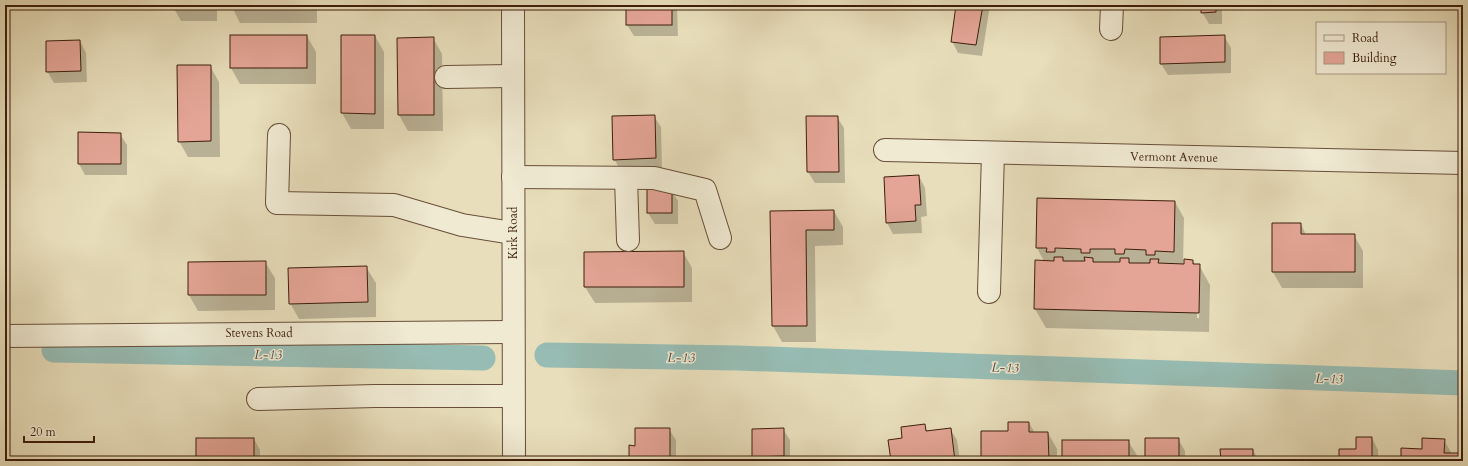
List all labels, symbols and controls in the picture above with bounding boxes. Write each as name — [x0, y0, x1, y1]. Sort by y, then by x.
legend — [1316, 22, 1446, 74]
text: Road — [1352, 30, 1379, 46]
text: Building — [1352, 50, 1397, 66]
street label: Vermont Avenue — [1130, 148, 1218, 166]
street label: Kirk Road — [505, 206, 521, 259]
street label: Stevens Road — [225, 325, 293, 341]
water label: L-13 — [254, 346, 282, 364]
water label: L-13 — [667, 349, 695, 367]
water label: L-13 — [991, 359, 1019, 377]
water label: L-13 — [1315, 370, 1343, 388]
scale bar — [24, 418, 94, 444]
text: 20 m — [30, 424, 57, 440]

